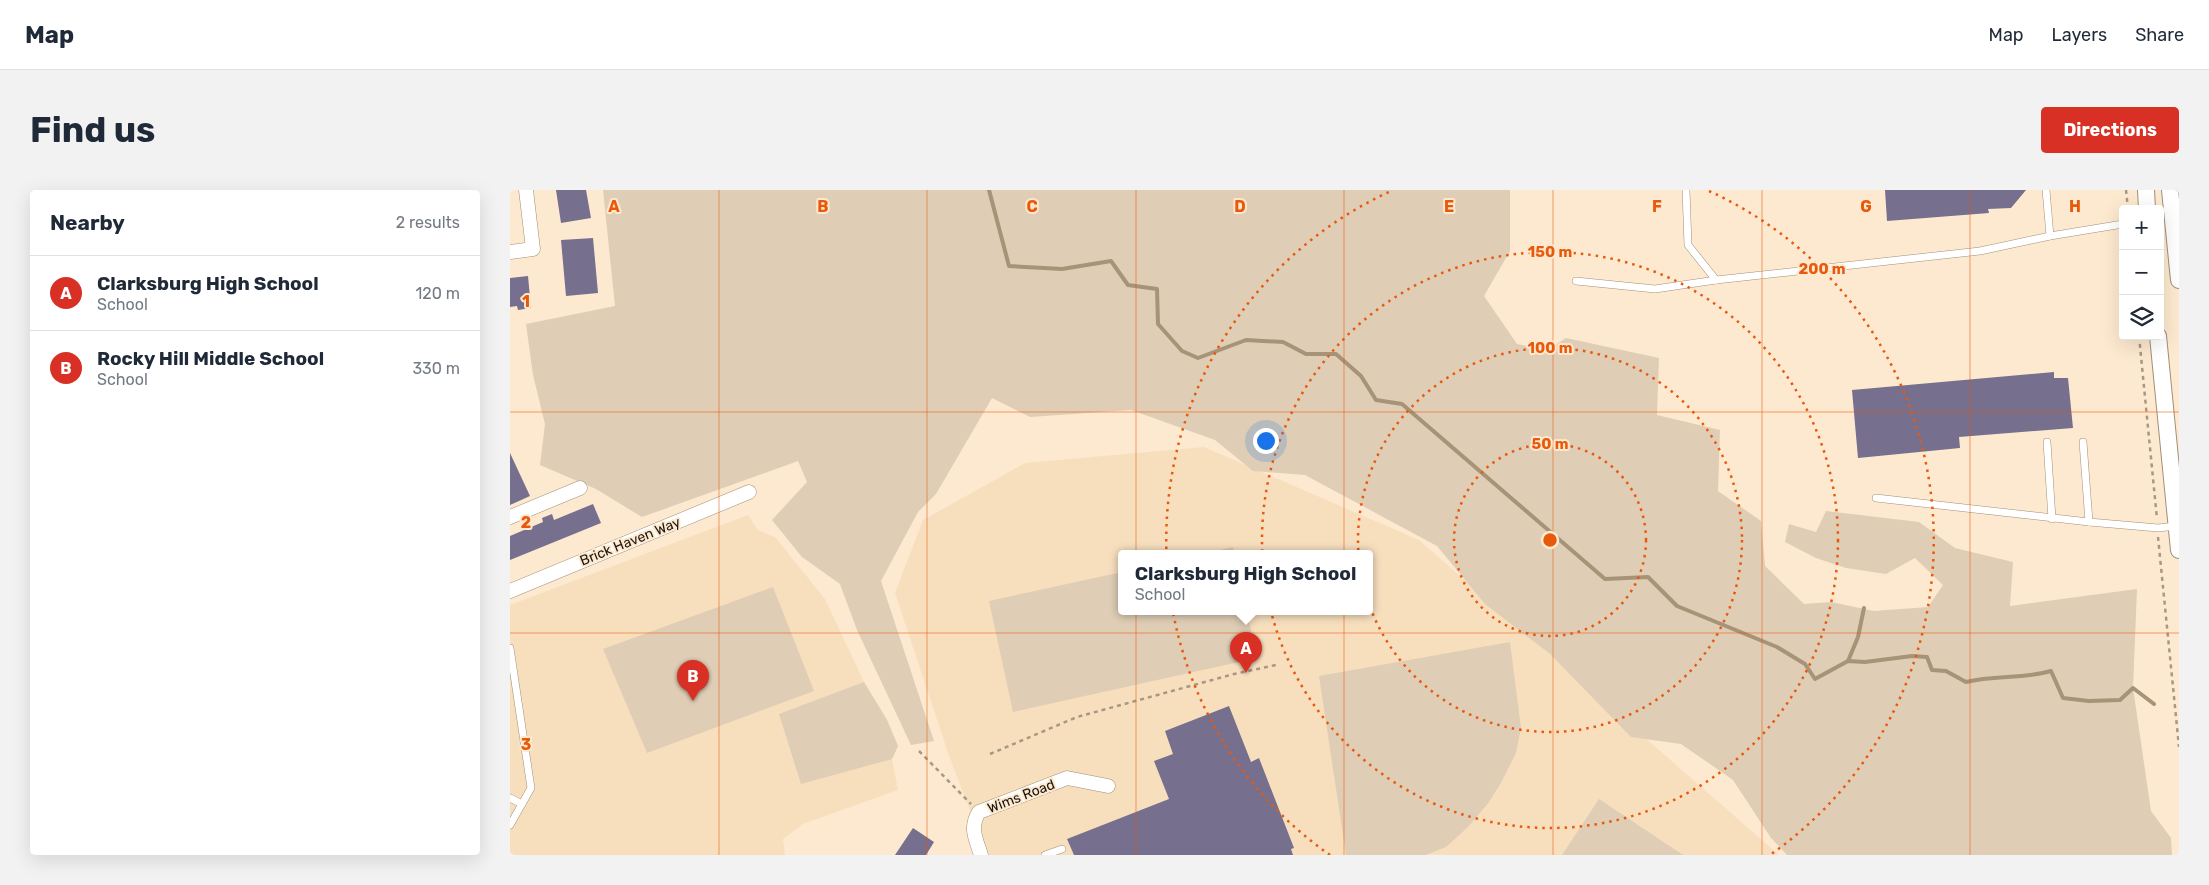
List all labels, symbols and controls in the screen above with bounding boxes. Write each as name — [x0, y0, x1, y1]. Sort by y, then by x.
text: Map — [25, 21, 74, 49]
text: Map — [1989, 24, 2024, 46]
text: Layers — [2052, 24, 2107, 46]
text: Share — [2135, 24, 2184, 46]
button: Directions — [2041, 107, 2179, 153]
text: Find us — [30, 109, 155, 151]
text: A — [608, 197, 620, 216]
text: B — [817, 197, 829, 216]
text: C — [1026, 197, 1038, 216]
text: D — [1234, 197, 1246, 216]
text: E — [1444, 197, 1454, 216]
text: F — [1652, 197, 1662, 216]
text: G — [1860, 197, 1872, 216]
text: H — [2069, 197, 2081, 216]
map controls — [2119, 205, 2164, 340]
button: + — [2119, 205, 2164, 250]
text: Nearby — [50, 210, 125, 235]
text: 2 results — [396, 213, 460, 232]
text: 150 m — [1528, 243, 1572, 261]
button: − — [2119, 250, 2164, 295]
text: 200 m — [1798, 260, 1846, 278]
text: Clarksburg High School — [97, 272, 319, 295]
text: A — [60, 284, 72, 303]
text: 120 m — [415, 284, 460, 303]
text: 1 — [522, 292, 530, 311]
text: School — [97, 295, 148, 314]
button: layers — [2119, 295, 2164, 340]
text: 100 m — [1528, 339, 1572, 357]
text: Rocky Hill Middle School — [97, 347, 324, 370]
text: B — [60, 359, 72, 378]
text: 330 m — [412, 359, 460, 378]
text: School — [97, 370, 148, 389]
your location — [1253, 428, 1279, 454]
text: 50 m — [1532, 435, 1568, 453]
text: 2 — [521, 513, 531, 532]
street label: Brick Haven Way — [577, 513, 683, 569]
centre of rings — [1541, 531, 1559, 549]
popup — [1118, 550, 1373, 615]
text: Clarksburg High School — [1135, 562, 1356, 585]
text: School — [1135, 585, 1185, 604]
pin: A — [1230, 632, 1262, 673]
pin: B — [677, 660, 709, 701]
text: 3 — [521, 735, 531, 754]
street label: Wims Road — [985, 776, 1057, 817]

